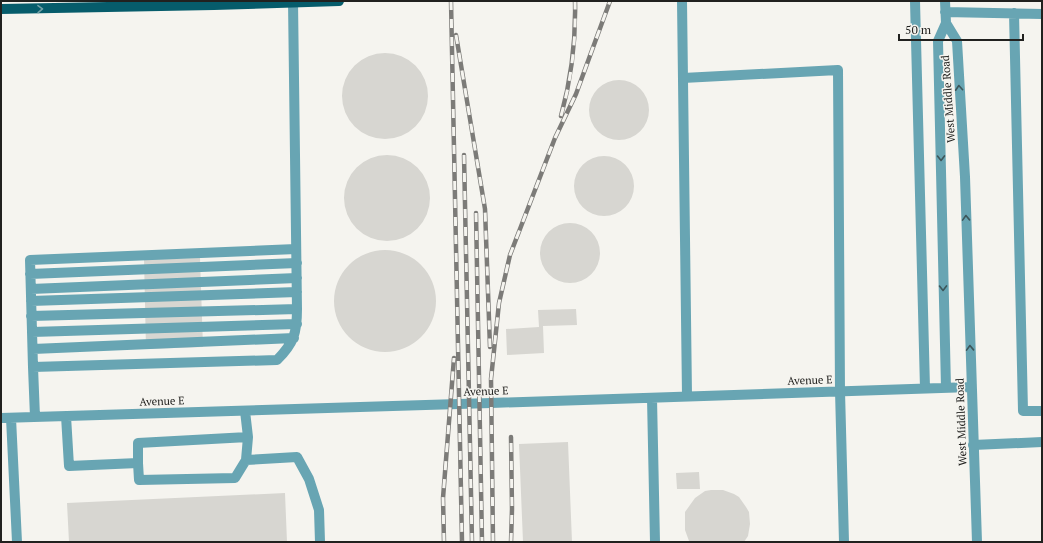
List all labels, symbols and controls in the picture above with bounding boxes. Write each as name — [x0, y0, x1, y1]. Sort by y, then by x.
one-way arrow — [37, 5, 43, 13]
scale bar — [899, 16, 1023, 42]
text: 50 m — [905, 22, 932, 37]
street label: West Middle Road — [938, 55, 958, 143]
one-way arrow — [955, 85, 964, 91]
one-way arrow — [936, 155, 945, 161]
one-way arrow — [962, 215, 970, 221]
one-way arrow — [939, 285, 947, 291]
one-way arrow — [966, 345, 974, 351]
street label: Avenue E — [787, 372, 833, 388]
street label: West Middle Road — [952, 378, 970, 466]
street label: Avenue E — [463, 383, 509, 399]
street label: Avenue E — [139, 393, 185, 409]

